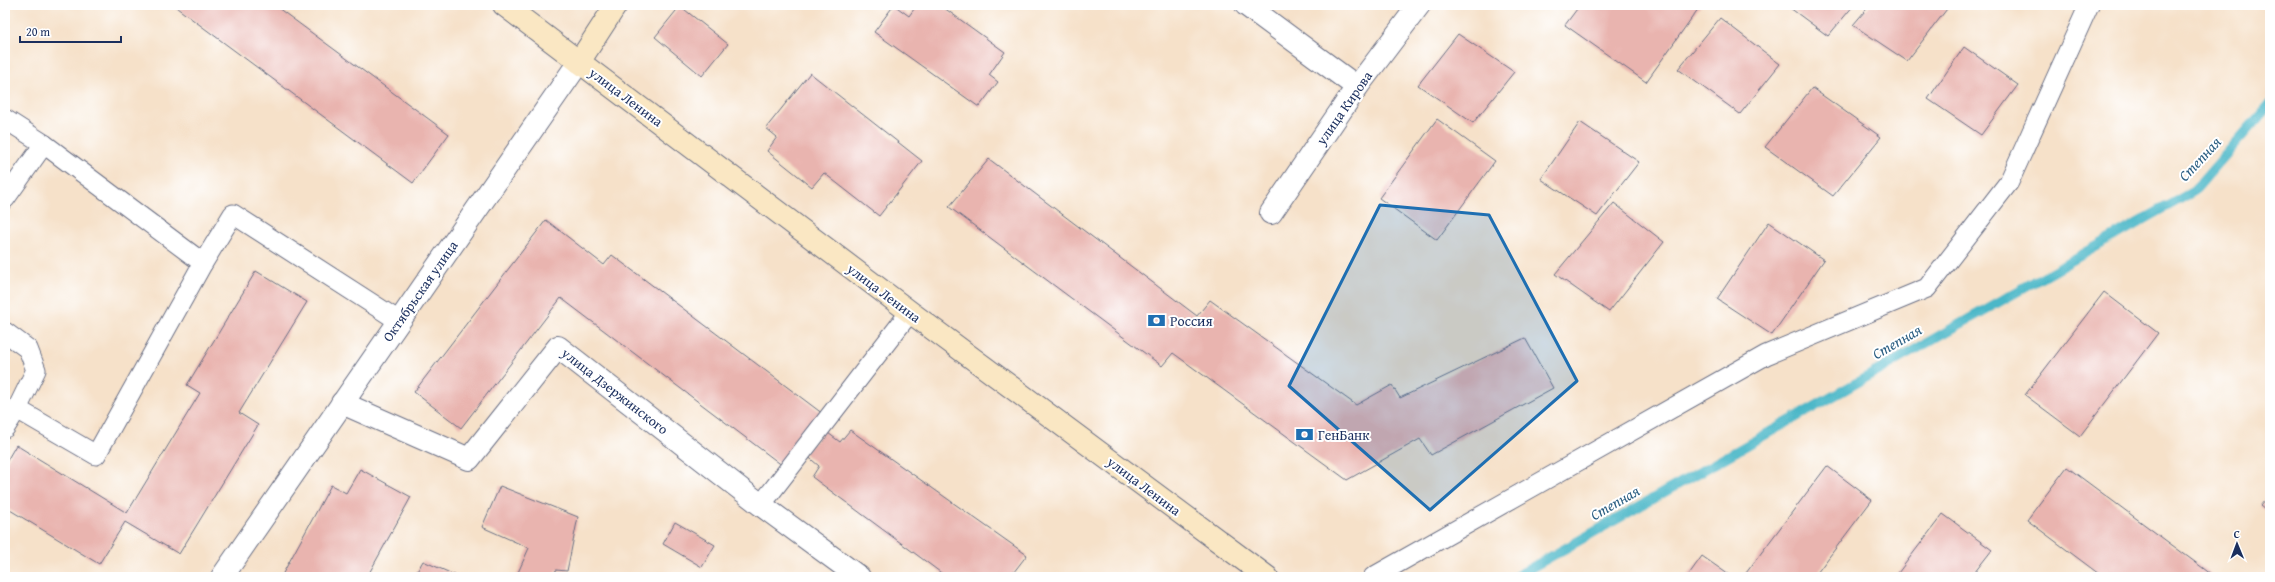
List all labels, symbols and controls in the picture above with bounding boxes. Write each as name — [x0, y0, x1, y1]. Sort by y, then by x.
scale bar — [20, 18, 121, 44]
text: 20 m — [26, 23, 50, 40]
street label: улица Ленина — [584, 62, 667, 132]
street label: улица Кирова — [1311, 67, 1377, 150]
water label: Степная — [2174, 131, 2226, 186]
street label: Октябрьская улица — [378, 236, 463, 346]
street label: улица Ленина — [842, 258, 925, 328]
bank icon: Россия — [1147, 311, 1167, 331]
place label: Россия — [1170, 311, 1213, 331]
water label: Степная — [1868, 319, 1926, 364]
street label: улица Дзержинского — [557, 342, 673, 439]
bank icon: ГенБанк — [1295, 425, 1315, 445]
place label: ГенБанк — [1318, 425, 1370, 445]
street label: улица Ленина — [1102, 451, 1185, 521]
water label: Степная — [1586, 480, 1644, 525]
north arrow — [2217, 524, 2257, 564]
text: С — [2234, 526, 2240, 542]

